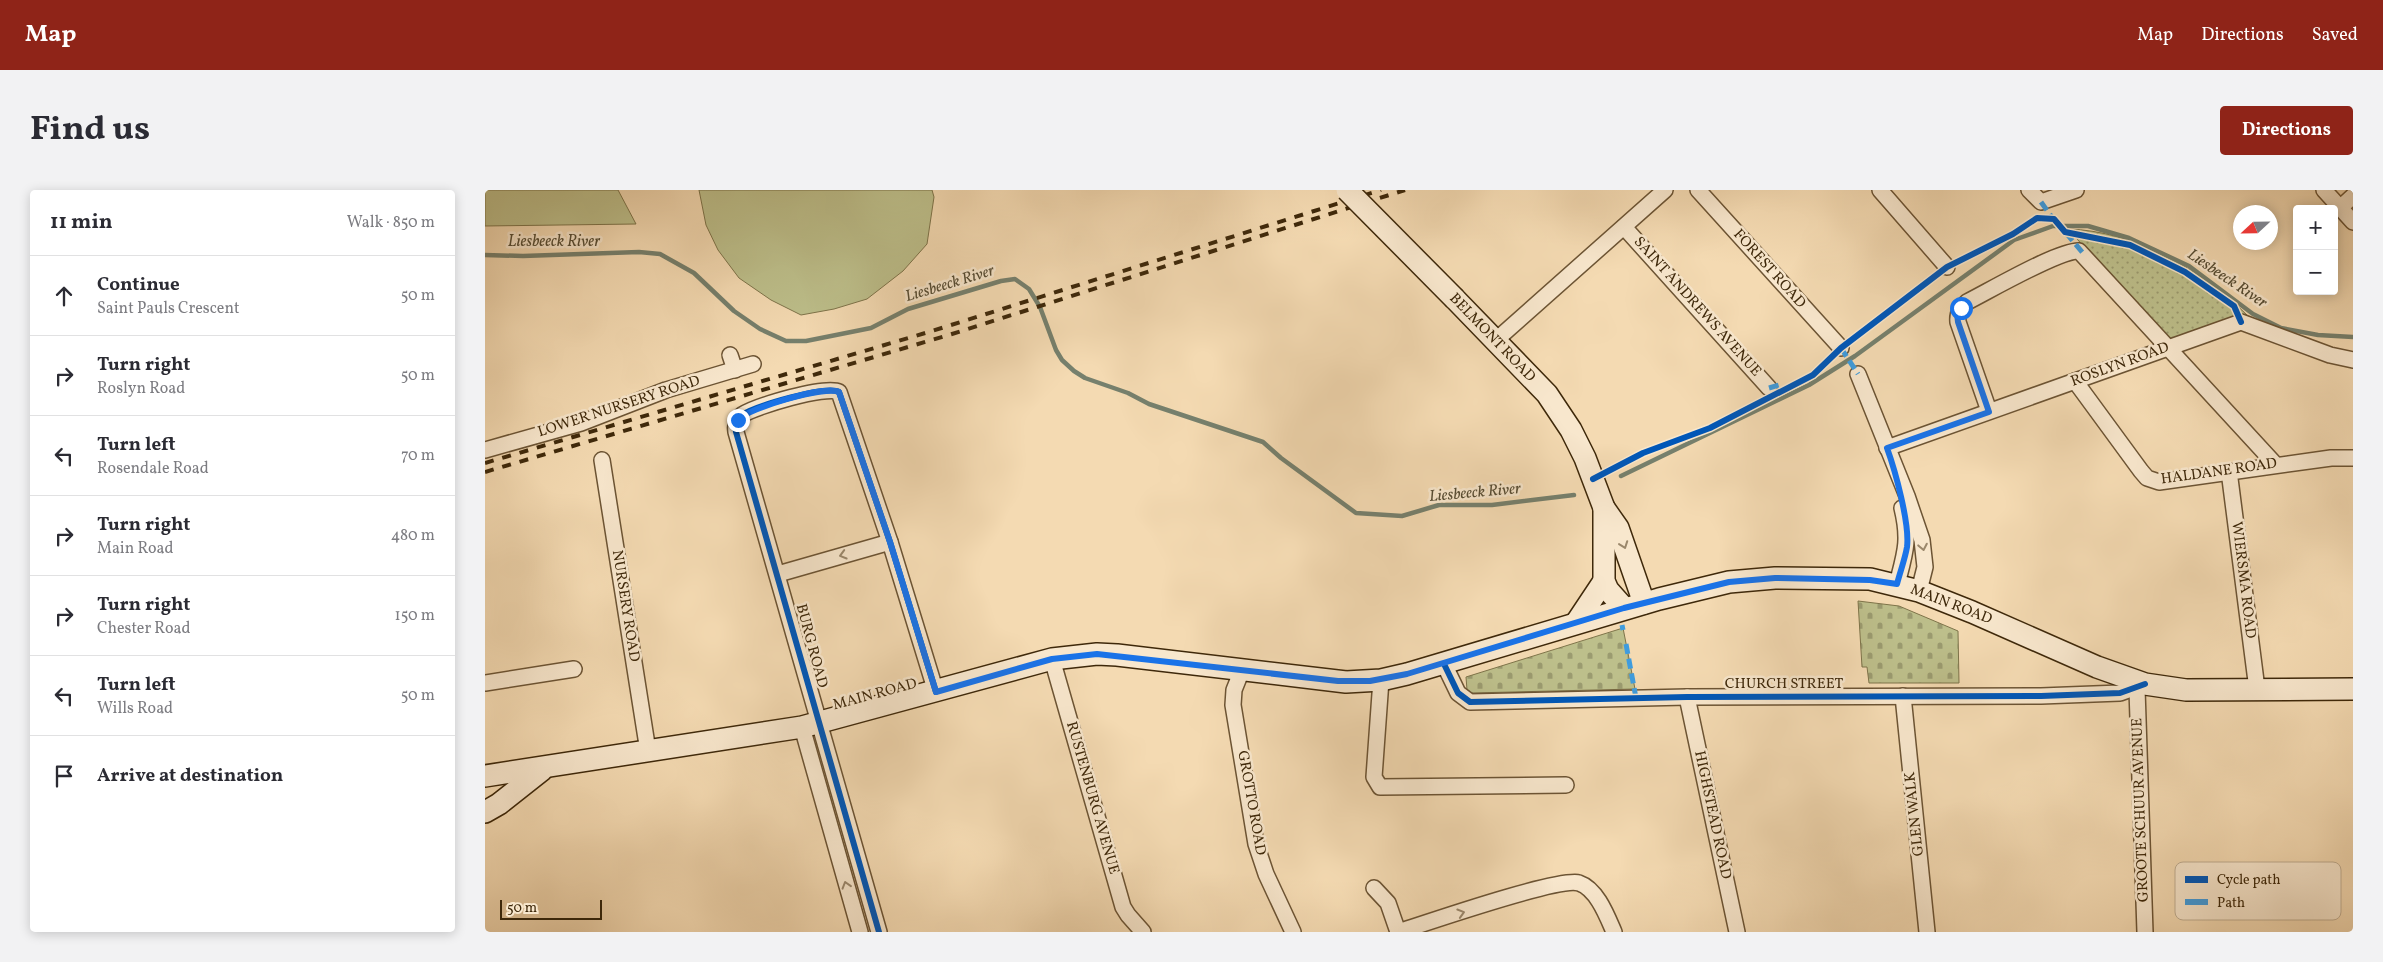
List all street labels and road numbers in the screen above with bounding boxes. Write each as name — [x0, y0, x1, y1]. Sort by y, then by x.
street label: FOREST ROAD — [1728, 225, 1810, 313]
street label: SAINT ANDREWS AVENUE — [1628, 232, 1766, 382]
street label: BELMONT ROAD — [1444, 289, 1540, 387]
street label: ROSLYN ROAD — [2068, 337, 2172, 393]
street label: LOWER NURSERY ROAD — [535, 371, 703, 443]
street label: HALDANE ROAD — [2160, 453, 2278, 491]
street label: WIERSMA ROAD — [2225, 520, 2261, 640]
street label: NURSERY ROAD — [606, 549, 644, 663]
street label: MAIN ROAD — [1907, 580, 1995, 630]
street label: BURG ROAD — [790, 602, 832, 690]
street label: MAIN ROAD — [831, 674, 919, 716]
street label: CHURCH STREET — [1725, 674, 1843, 695]
street label: GROOTE SCHUUR AVENUE — [2127, 718, 2155, 902]
street label: RUSTENBURG AVENUE — [1060, 719, 1124, 877]
street label: GROTTO ROAD — [1231, 749, 1271, 857]
street label: HIGHSTEAD ROAD — [1688, 749, 1736, 881]
street label: GLEN WALK — [1900, 771, 1930, 857]

